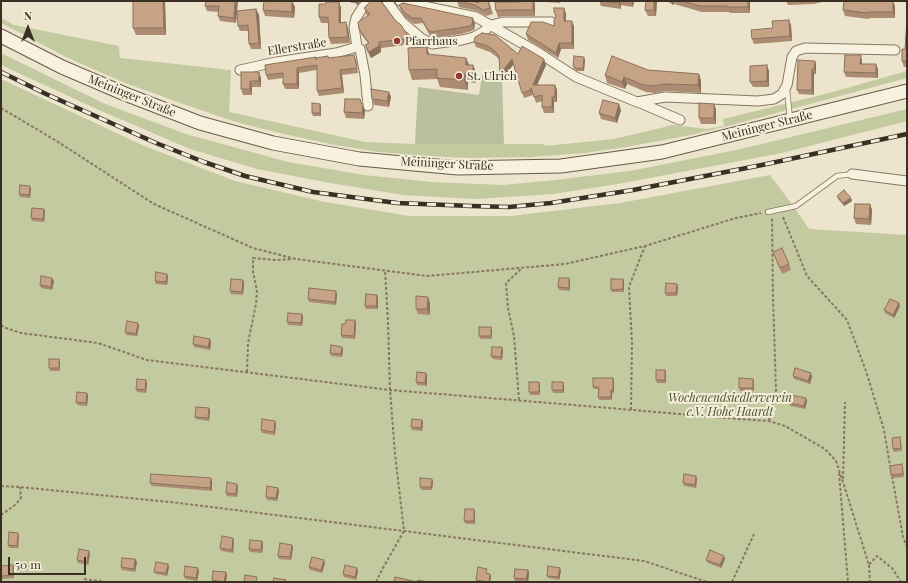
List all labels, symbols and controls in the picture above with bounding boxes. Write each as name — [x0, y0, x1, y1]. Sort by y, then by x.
north arrow — [8, 8, 48, 48]
text: N — [24, 8, 32, 23]
place label: Pfarrhaus — [405, 34, 458, 48]
street label: Ellerstraße — [267, 35, 327, 59]
marker: Pfarrhaus — [392, 36, 402, 46]
place label: St. Ulrich — [467, 69, 517, 83]
marker: St. Ulrich — [454, 71, 464, 81]
street label: Meininger Straße — [86, 72, 178, 120]
street label: Meininger Straße — [720, 108, 814, 144]
street label: Meininger Straße — [400, 154, 494, 174]
park label: Wochenendsiedlerverein e.V. Hohe Haardt — [668, 391, 792, 419]
scale bar — [10, 549, 88, 575]
text: 50 m — [15, 556, 41, 572]

